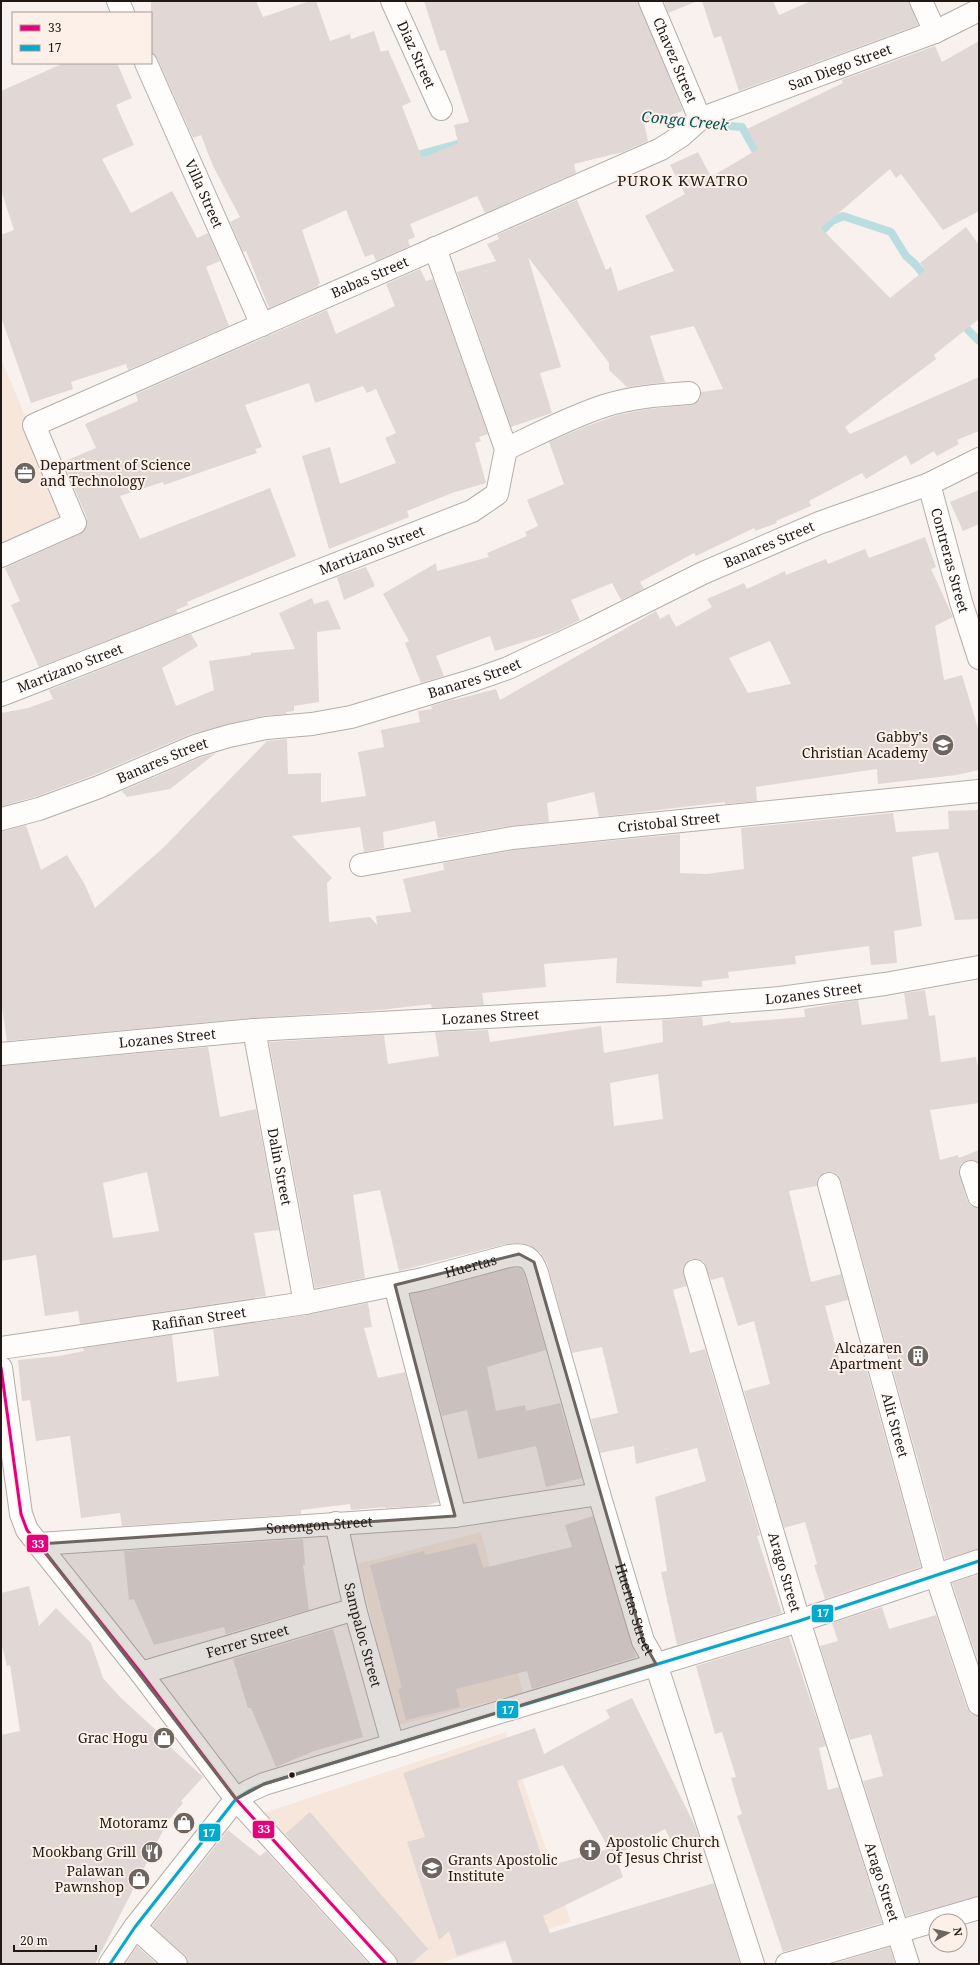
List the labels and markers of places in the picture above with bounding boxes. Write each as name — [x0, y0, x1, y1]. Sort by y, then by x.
place label: Department of Science and Technology — [40, 455, 191, 490]
office icon: Department of Science and Technology — [12, 460, 38, 486]
place label: Gabby's Christian Academy — [802, 727, 928, 762]
school or university icon: Gabby's Christian Academy — [930, 732, 956, 758]
place label: Alcazaren Apartment — [829, 1338, 902, 1373]
building icon: Alcazaren Apartment — [905, 1343, 931, 1369]
shop icon: Grac Hogu — [151, 1725, 177, 1751]
place label: Grac Hogu — [78, 1728, 148, 1747]
unlabelled marker — [287, 1770, 297, 1780]
shop icon: Motoramz — [171, 1810, 197, 1836]
place label: Motoramz — [99, 1813, 168, 1832]
place label: Apostolic Church Of Jesus Christ — [606, 1832, 720, 1867]
church icon: Apostolic Church Of Jesus Christ — [577, 1837, 603, 1863]
restaurant icon: Mookbang Grill — [139, 1839, 165, 1865]
place label: Mookbang Grill — [32, 1842, 137, 1861]
place label: Grants Apostolic Institute — [448, 1850, 558, 1885]
school or university icon: Grants Apostolic Institute — [419, 1855, 445, 1881]
place label: Palawan Pawnshop — [55, 1861, 124, 1896]
shop icon: Palawan Pawnshop — [126, 1866, 152, 1892]

